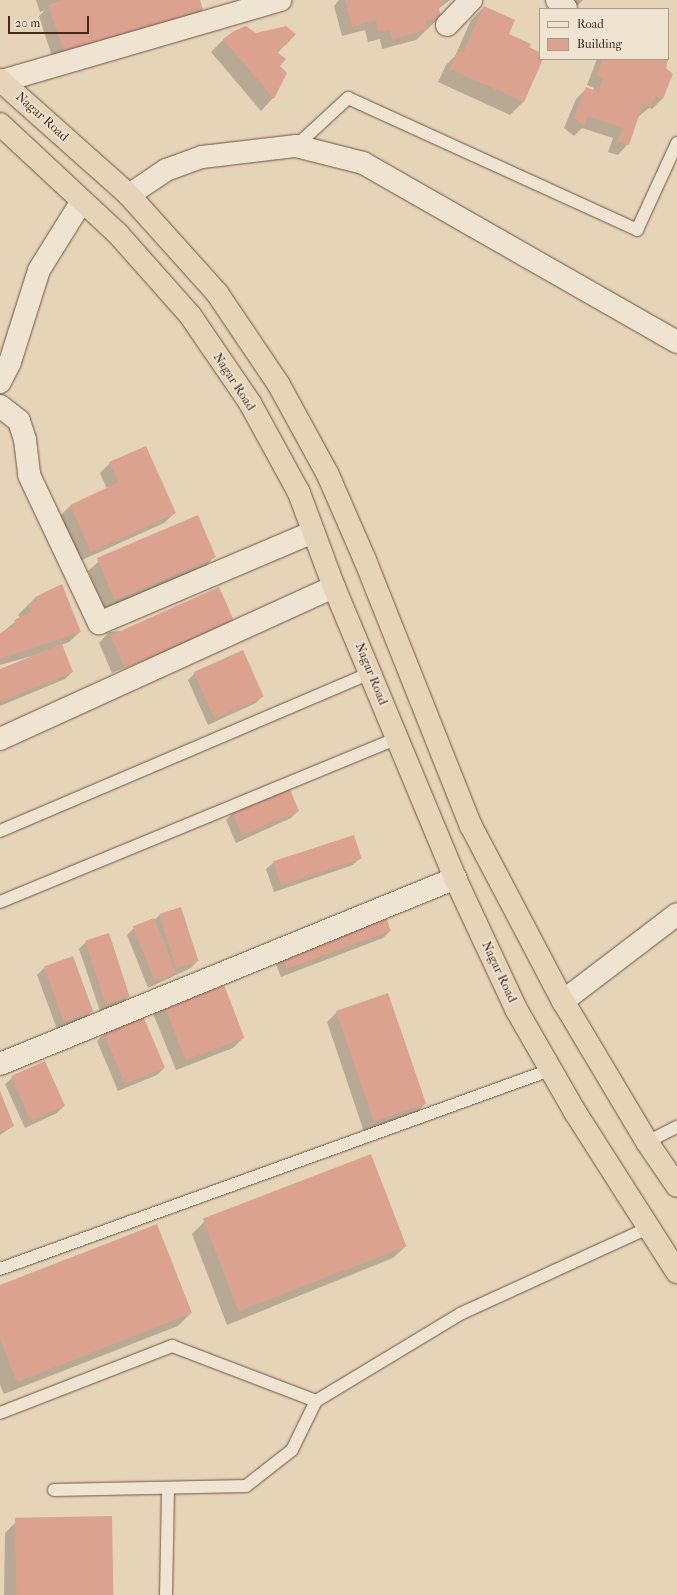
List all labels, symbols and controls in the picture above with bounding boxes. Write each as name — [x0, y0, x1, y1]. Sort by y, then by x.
scale bar — [10, 8, 91, 34]
legend — [539, 8, 669, 60]
text: 20 m — [15, 16, 40, 30]
text: Road — [577, 17, 604, 31]
text: Building — [577, 37, 622, 51]
street label: Nagar Road — [12, 89, 72, 145]
street label: Nagar Road — [210, 350, 258, 414]
street label: Nagar Road — [351, 641, 391, 707]
street label: Nagar Road — [478, 939, 520, 1005]

